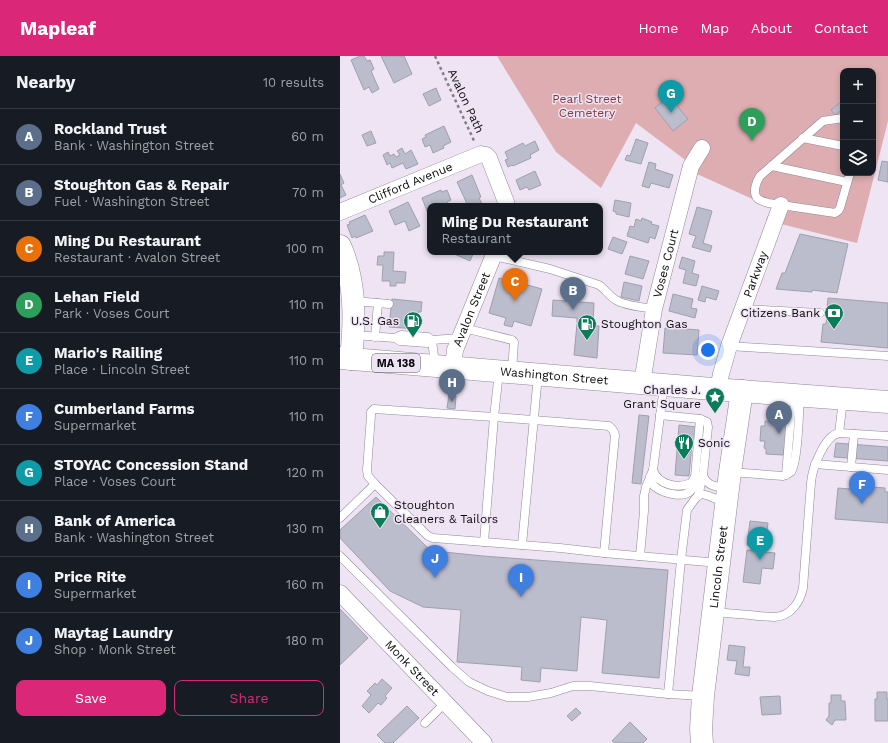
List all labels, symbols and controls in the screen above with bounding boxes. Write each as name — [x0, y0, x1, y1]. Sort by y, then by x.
text: Mapleaf — [20, 17, 96, 40]
text: Home — [638, 20, 678, 36]
text: Map — [700, 20, 729, 36]
text: About — [751, 20, 792, 36]
text: Contact — [814, 20, 868, 36]
street label: Avalon Path — [445, 67, 487, 135]
map controls — [840, 68, 876, 176]
button: + — [840, 68, 876, 104]
text: Nearby — [16, 72, 75, 92]
text: 10 results — [263, 75, 324, 90]
pin: G — [658, 80, 684, 113]
park label: Pearl Street Cemetery — [552, 92, 622, 120]
button: − — [840, 104, 876, 140]
pin: D — [739, 108, 765, 141]
text: Rockland Trust — [54, 120, 167, 138]
text: A — [25, 129, 33, 144]
text: 60 m — [291, 129, 324, 144]
text: Bank · Washington Street — [54, 138, 214, 153]
button: layers — [840, 140, 876, 176]
street label: Clifford Avenue — [366, 159, 455, 207]
text: Stoughton Gas & Repair — [54, 176, 229, 194]
text: B — [25, 185, 33, 200]
text: 70 m — [292, 185, 324, 200]
text: Fuel · Washington Street — [54, 194, 209, 209]
popup — [427, 203, 603, 255]
text: Ming Du Restaurant — [442, 213, 588, 231]
street label: Voses Court — [650, 228, 681, 299]
text: Restaurant — [442, 231, 511, 246]
text: Ming Du Restaurant — [54, 232, 201, 250]
text: C — [25, 241, 33, 256]
text: 100 m — [286, 241, 324, 256]
street label: Parkway — [741, 248, 771, 299]
text: Restaurant · Avalon Street — [54, 250, 220, 265]
pin: C — [502, 268, 528, 301]
street label: Avalon Street — [450, 270, 493, 349]
pin: B — [560, 277, 586, 310]
text: Lehan Field — [54, 288, 140, 306]
text: D — [24, 297, 34, 312]
text: 110 m — [289, 297, 324, 312]
bank icon: Citizens Bank — [823, 302, 845, 330]
text: Park · Voses Court — [54, 306, 169, 321]
place label: Citizens Bank — [740, 306, 820, 320]
fuel station icon: U.S. Gas — [402, 310, 424, 338]
fuel station icon: Stoughton Gas — [576, 313, 598, 341]
place label: U.S. Gas — [351, 314, 399, 328]
place label: Stoughton Gas — [601, 317, 688, 331]
your location — [698, 340, 718, 360]
text: Mario's Railing — [54, 344, 162, 362]
text: E — [25, 353, 33, 368]
text: 110 m — [289, 353, 324, 368]
road number: MA 138 — [372, 354, 420, 372]
text: Place · Lincoln Street — [54, 362, 190, 377]
street label: Washington Street — [500, 364, 609, 387]
pin: H — [439, 369, 465, 402]
place label: Charles J. Grant Square — [623, 383, 701, 411]
place icon: Charles J. Grant Square — [704, 386, 726, 414]
text: Cumberland Farms — [54, 400, 195, 418]
pin: A — [766, 401, 792, 434]
text: F — [25, 409, 33, 424]
text: 110 m — [289, 409, 324, 424]
text: Supermarket — [54, 418, 136, 433]
restaurant icon: Sonic — [673, 432, 695, 460]
place label: Sonic — [698, 436, 731, 450]
text: STOYAC Concession Stand — [54, 456, 248, 474]
text: G — [24, 465, 34, 480]
text: 120 m — [286, 465, 324, 480]
pin: F — [849, 471, 875, 504]
text: Place · Voses Court — [54, 474, 176, 489]
place label: Stoughton Cleaners & Tailors — [394, 498, 498, 526]
shop icon: Stoughton Cleaners & Tailors — [369, 501, 391, 529]
text: Bank of America — [54, 512, 175, 530]
text: H — [24, 521, 34, 536]
text: 130 m — [286, 521, 324, 536]
street label: Lincoln Street — [707, 525, 730, 609]
pin: E — [747, 527, 773, 560]
text: Bank · Washington Street — [54, 530, 214, 545]
pin: J — [422, 545, 448, 578]
pin: I — [508, 564, 534, 597]
text: Price Rite — [54, 568, 126, 586]
text: I — [27, 577, 31, 592]
text: 160 m — [286, 577, 324, 592]
text: Supermarket — [54, 586, 136, 601]
text: Maytag Laundry — [54, 624, 173, 642]
text: J — [25, 633, 33, 648]
text: 180 m — [286, 633, 324, 648]
street label: Monk Street — [382, 637, 442, 699]
text: Shop · Monk Street — [54, 642, 176, 657]
button: Save — [16, 680, 166, 716]
button: Share — [174, 680, 324, 716]

